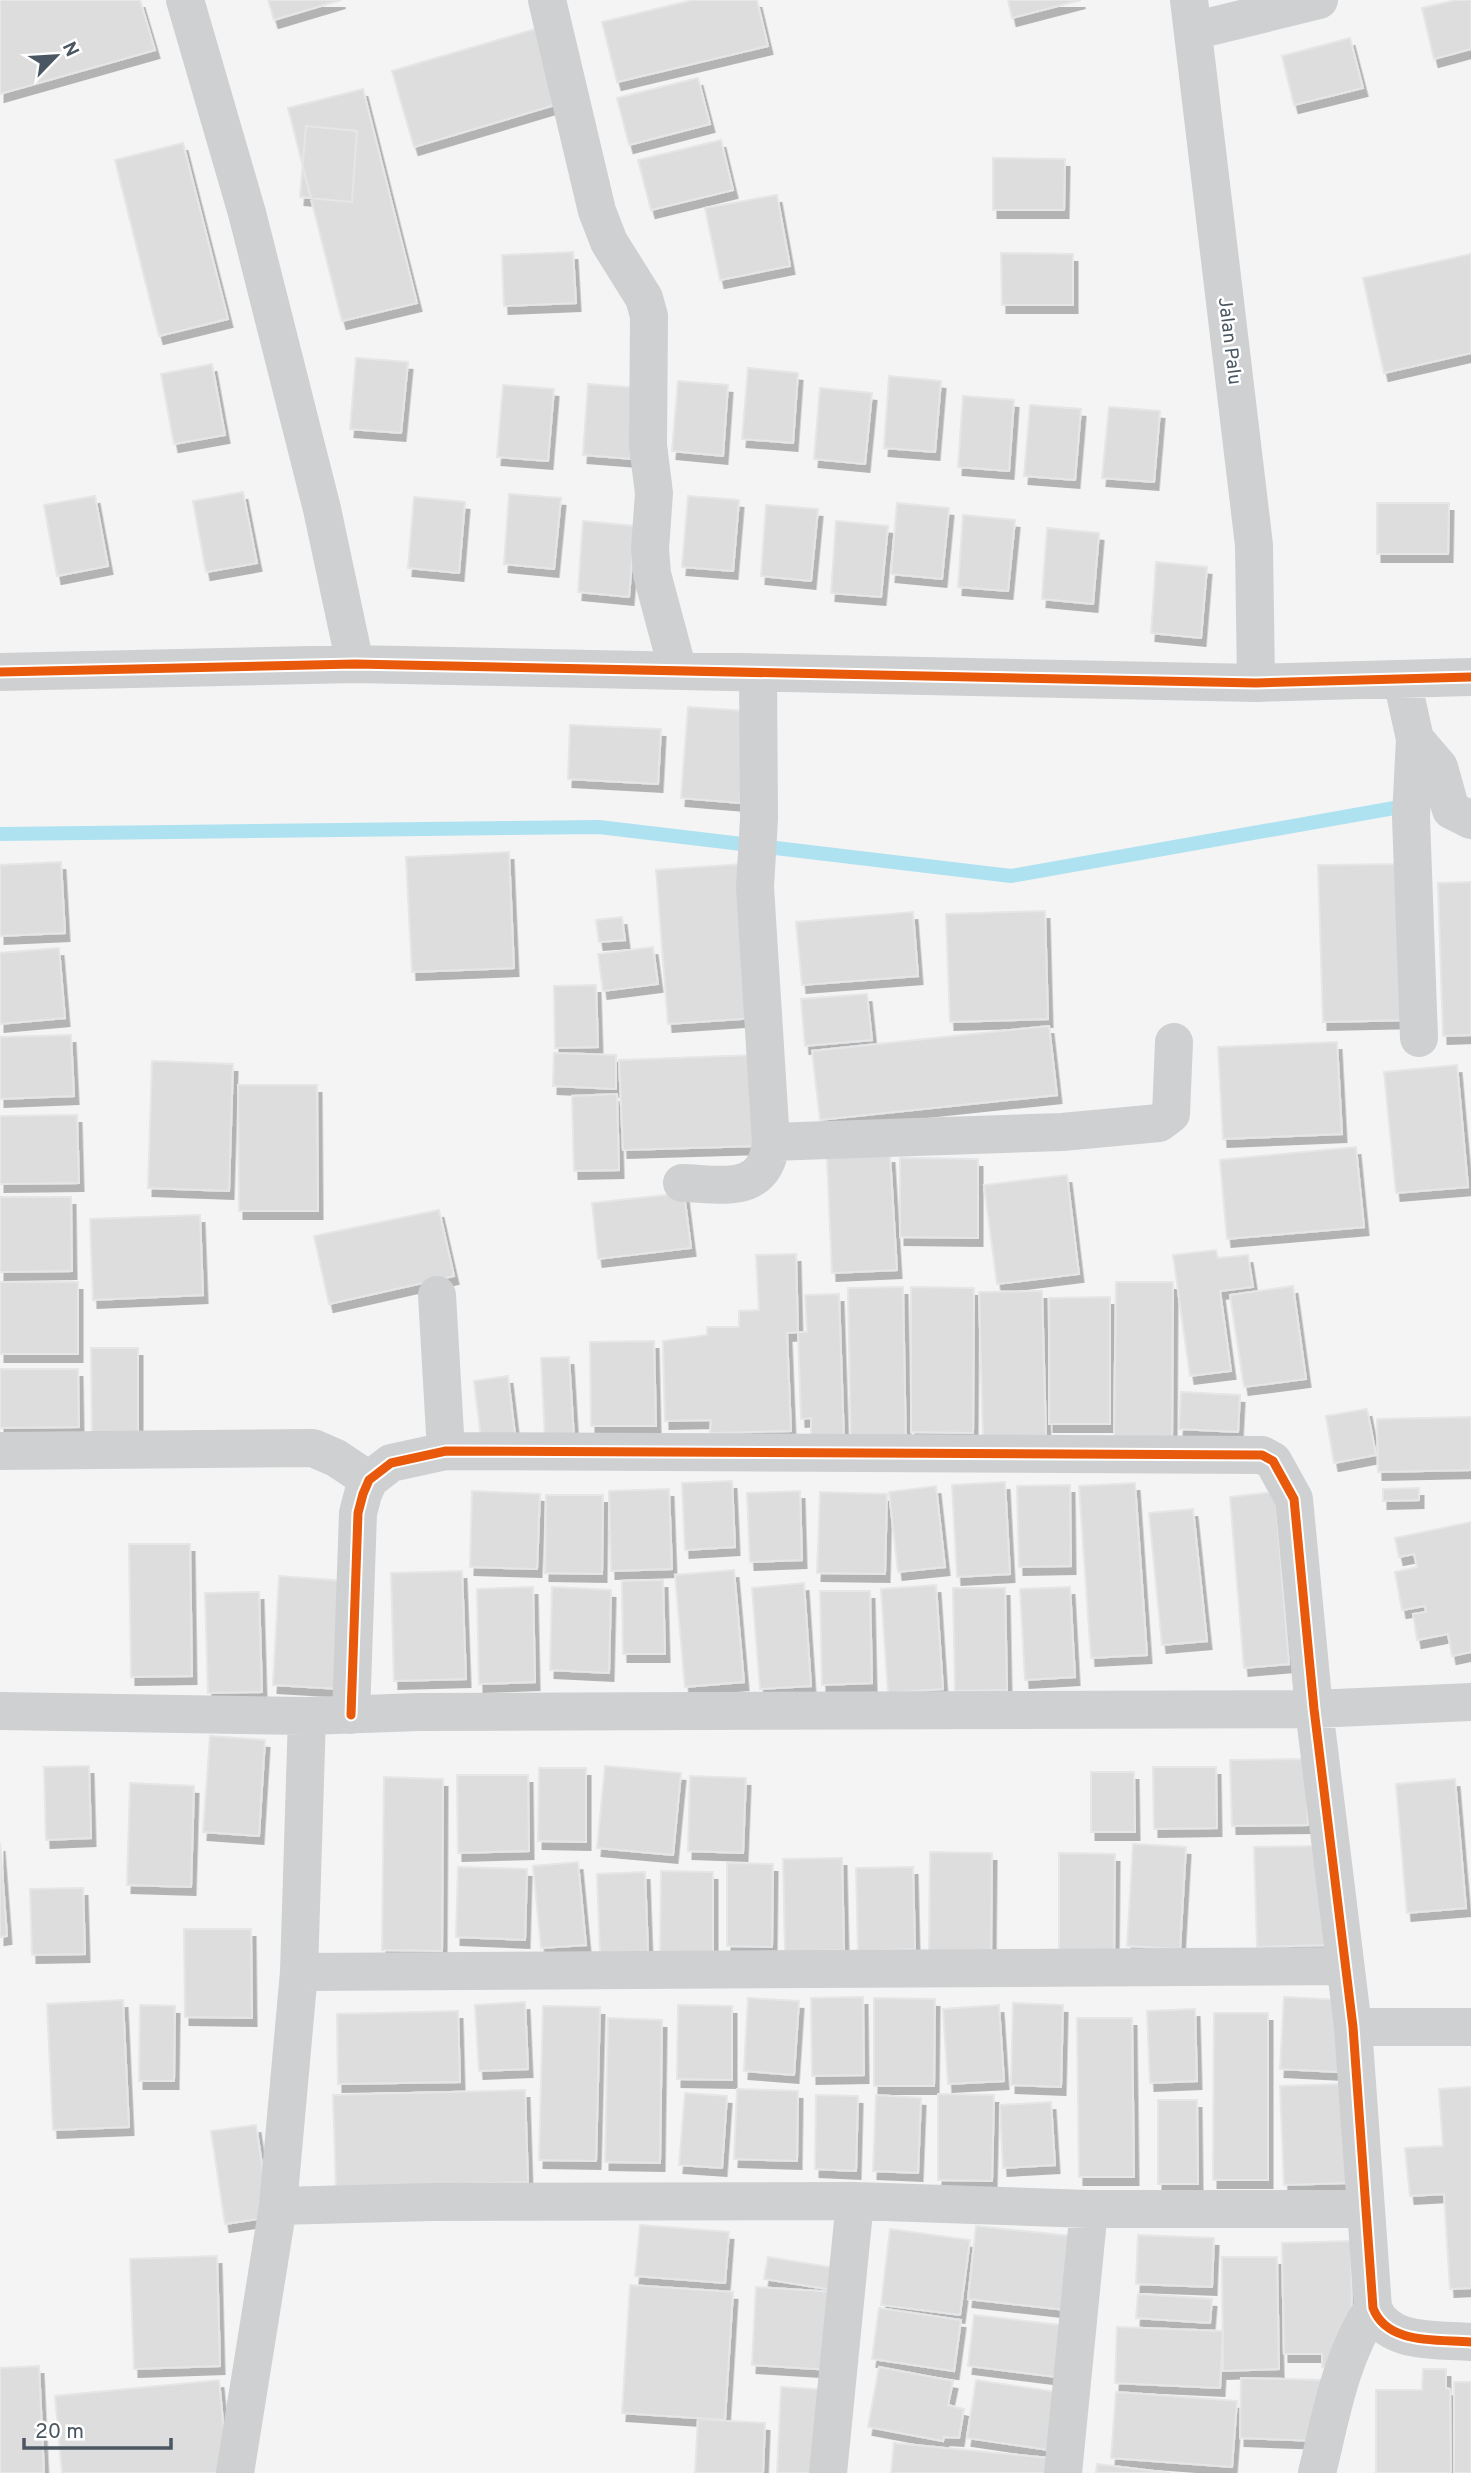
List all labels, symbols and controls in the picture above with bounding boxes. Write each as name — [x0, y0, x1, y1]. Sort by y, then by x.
north arrow — [21, 21, 91, 91]
text: N — [56, 38, 83, 61]
street label: Jalan Palu — [1212, 296, 1246, 386]
scale bar — [24, 2406, 172, 2450]
text: 20 m — [35, 2419, 84, 2446]

